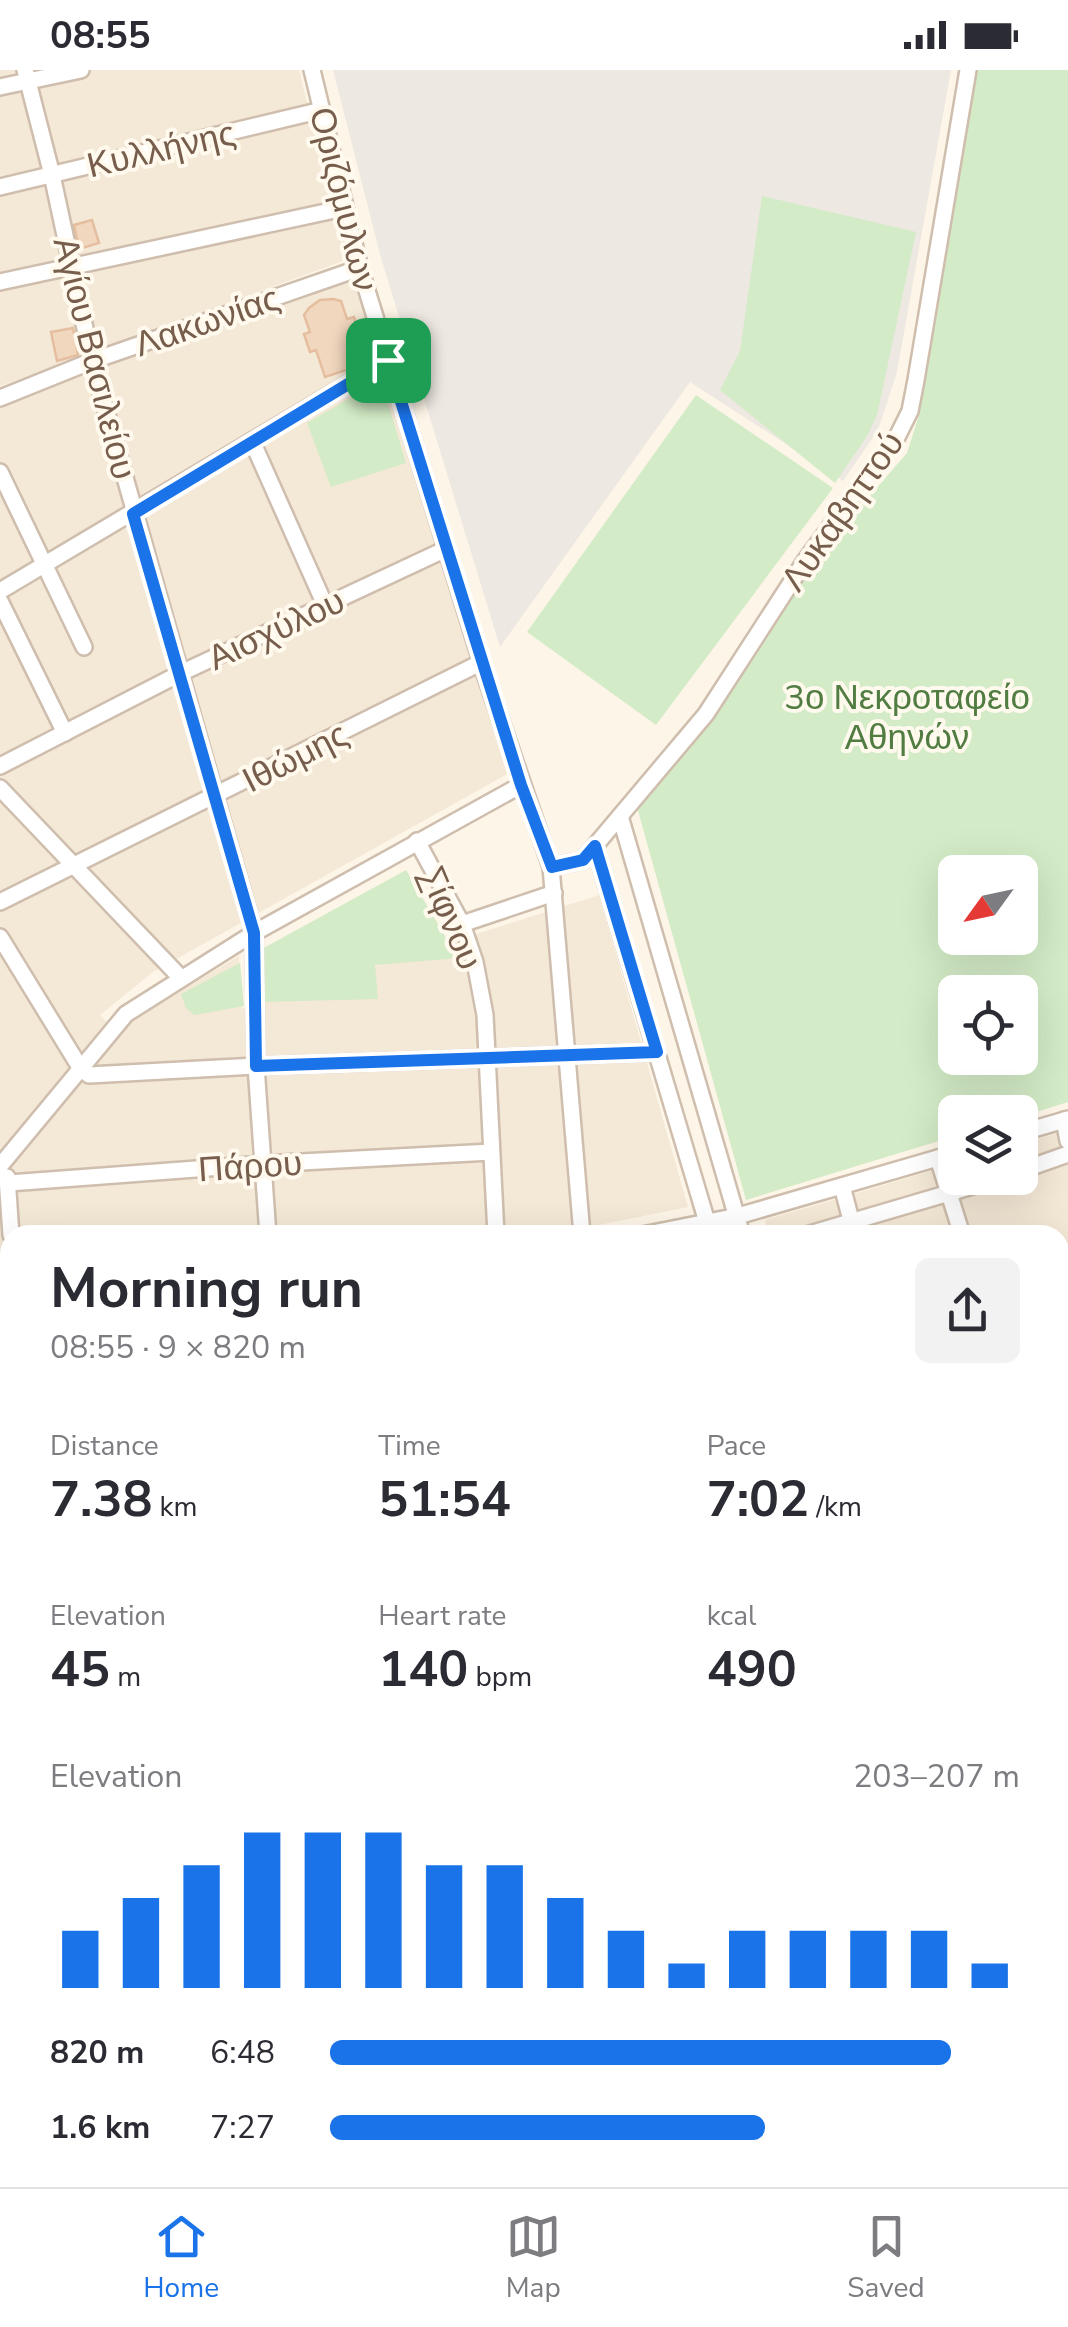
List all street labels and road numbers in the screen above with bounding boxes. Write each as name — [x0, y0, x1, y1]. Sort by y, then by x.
street label: Οριζόμυλων — [298, 102, 389, 296]
street label: Κυλλήνης — [82, 110, 240, 189]
street label: Αγίου Βασιλείου — [42, 232, 147, 484]
street label: Λακωνίας — [128, 275, 286, 368]
street label: Λυκαβηττού — [770, 422, 915, 601]
street label: Αισχύλου — [200, 577, 352, 682]
street label: Ιθώμης — [234, 711, 356, 804]
street label: Σίφνου — [408, 860, 493, 977]
street label: Πάρου — [197, 1139, 304, 1194]

